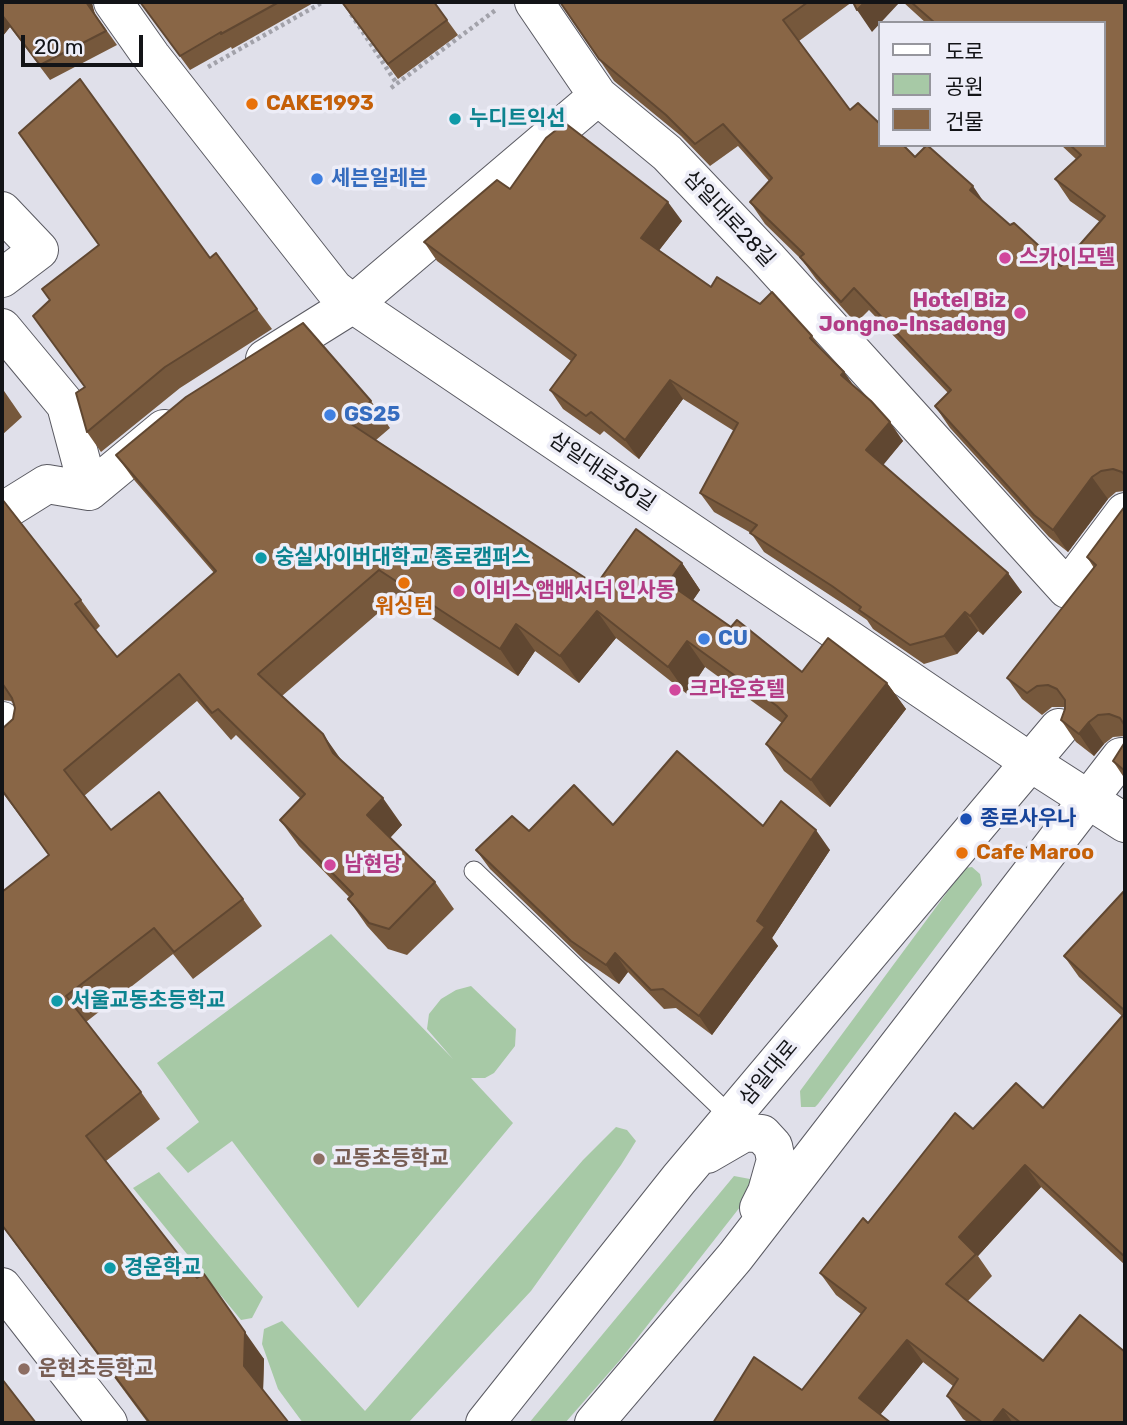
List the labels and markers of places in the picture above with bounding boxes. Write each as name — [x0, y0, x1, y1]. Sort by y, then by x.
place label: CAKE1993 — [266, 91, 374, 117]
marker: CAKE1993 — [244, 96, 260, 112]
place label: 누디트익선 — [469, 106, 566, 132]
marker: 누디트익선 — [447, 111, 463, 127]
place label: 세븐일레븐 — [331, 166, 428, 192]
marker: 세븐일레븐 — [309, 171, 325, 187]
place label: 스카이모텔 — [1019, 245, 1116, 271]
marker: 스카이모텔 — [997, 250, 1013, 266]
place label: Hotel Biz Jongno-Insadong — [819, 288, 1006, 338]
marker: Hotel Biz Jongno-Insadong — [1012, 305, 1028, 321]
place label: GS25 — [344, 402, 400, 428]
marker: GS25 — [322, 407, 338, 423]
place label: 숭실사이버대학교 종로캠퍼스 — [275, 545, 531, 571]
marker: 숭실사이버대학교 종로캠퍼스 — [253, 550, 269, 566]
marker: 워싱턴 — [396, 575, 412, 591]
place label: 이비스 앰배서더 인사동 — [473, 578, 675, 604]
marker: 이비스 앰배서더 인사동 — [451, 583, 467, 599]
place label: 워싱턴 — [375, 594, 433, 620]
place label: CU — [718, 626, 748, 652]
marker: CU — [696, 631, 712, 647]
place label: 크라운호텔 — [689, 677, 786, 703]
marker: 크라운호텔 — [667, 682, 683, 698]
place label: 종로사우나 — [980, 806, 1077, 832]
marker: 종로사우나 — [958, 811, 974, 827]
place label: Cafe Maroo — [976, 840, 1094, 866]
marker: Cafe Maroo — [954, 845, 970, 861]
place label: 남현당 — [344, 852, 402, 878]
marker: 남현당 — [322, 857, 338, 873]
place label: 서울교동초등학교 — [71, 988, 226, 1014]
marker: 서울교동초등학교 — [49, 993, 65, 1009]
place label: 교동초등학교 — [333, 1146, 449, 1172]
marker: 교동초등학교 — [311, 1151, 327, 1167]
place label: 경운학교 — [124, 1255, 201, 1281]
marker: 경운학교 — [102, 1260, 118, 1276]
place label: 운현초등학교 — [38, 1356, 154, 1382]
marker: 운현초등학교 — [16, 1361, 32, 1377]

